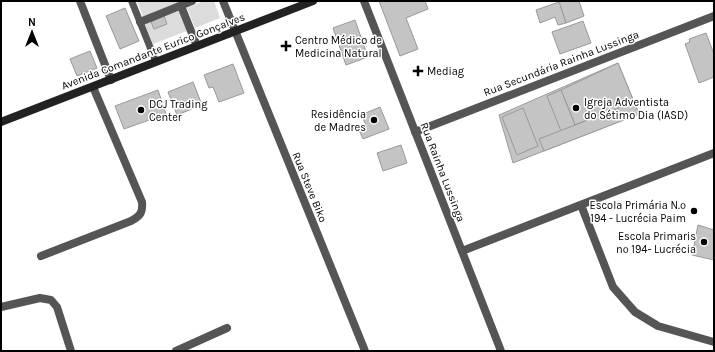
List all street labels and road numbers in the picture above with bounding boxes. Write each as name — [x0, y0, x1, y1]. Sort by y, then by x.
street label: Avenida Comandante Eurico Gonçalves — [60, 10, 247, 93]
street label: Rua Secundária Rainha Lussinga — [482, 28, 641, 99]
street label: Rua Rainha Lussinga — [418, 121, 468, 224]
street label: Rua Steve Biko — [290, 150, 330, 224]

